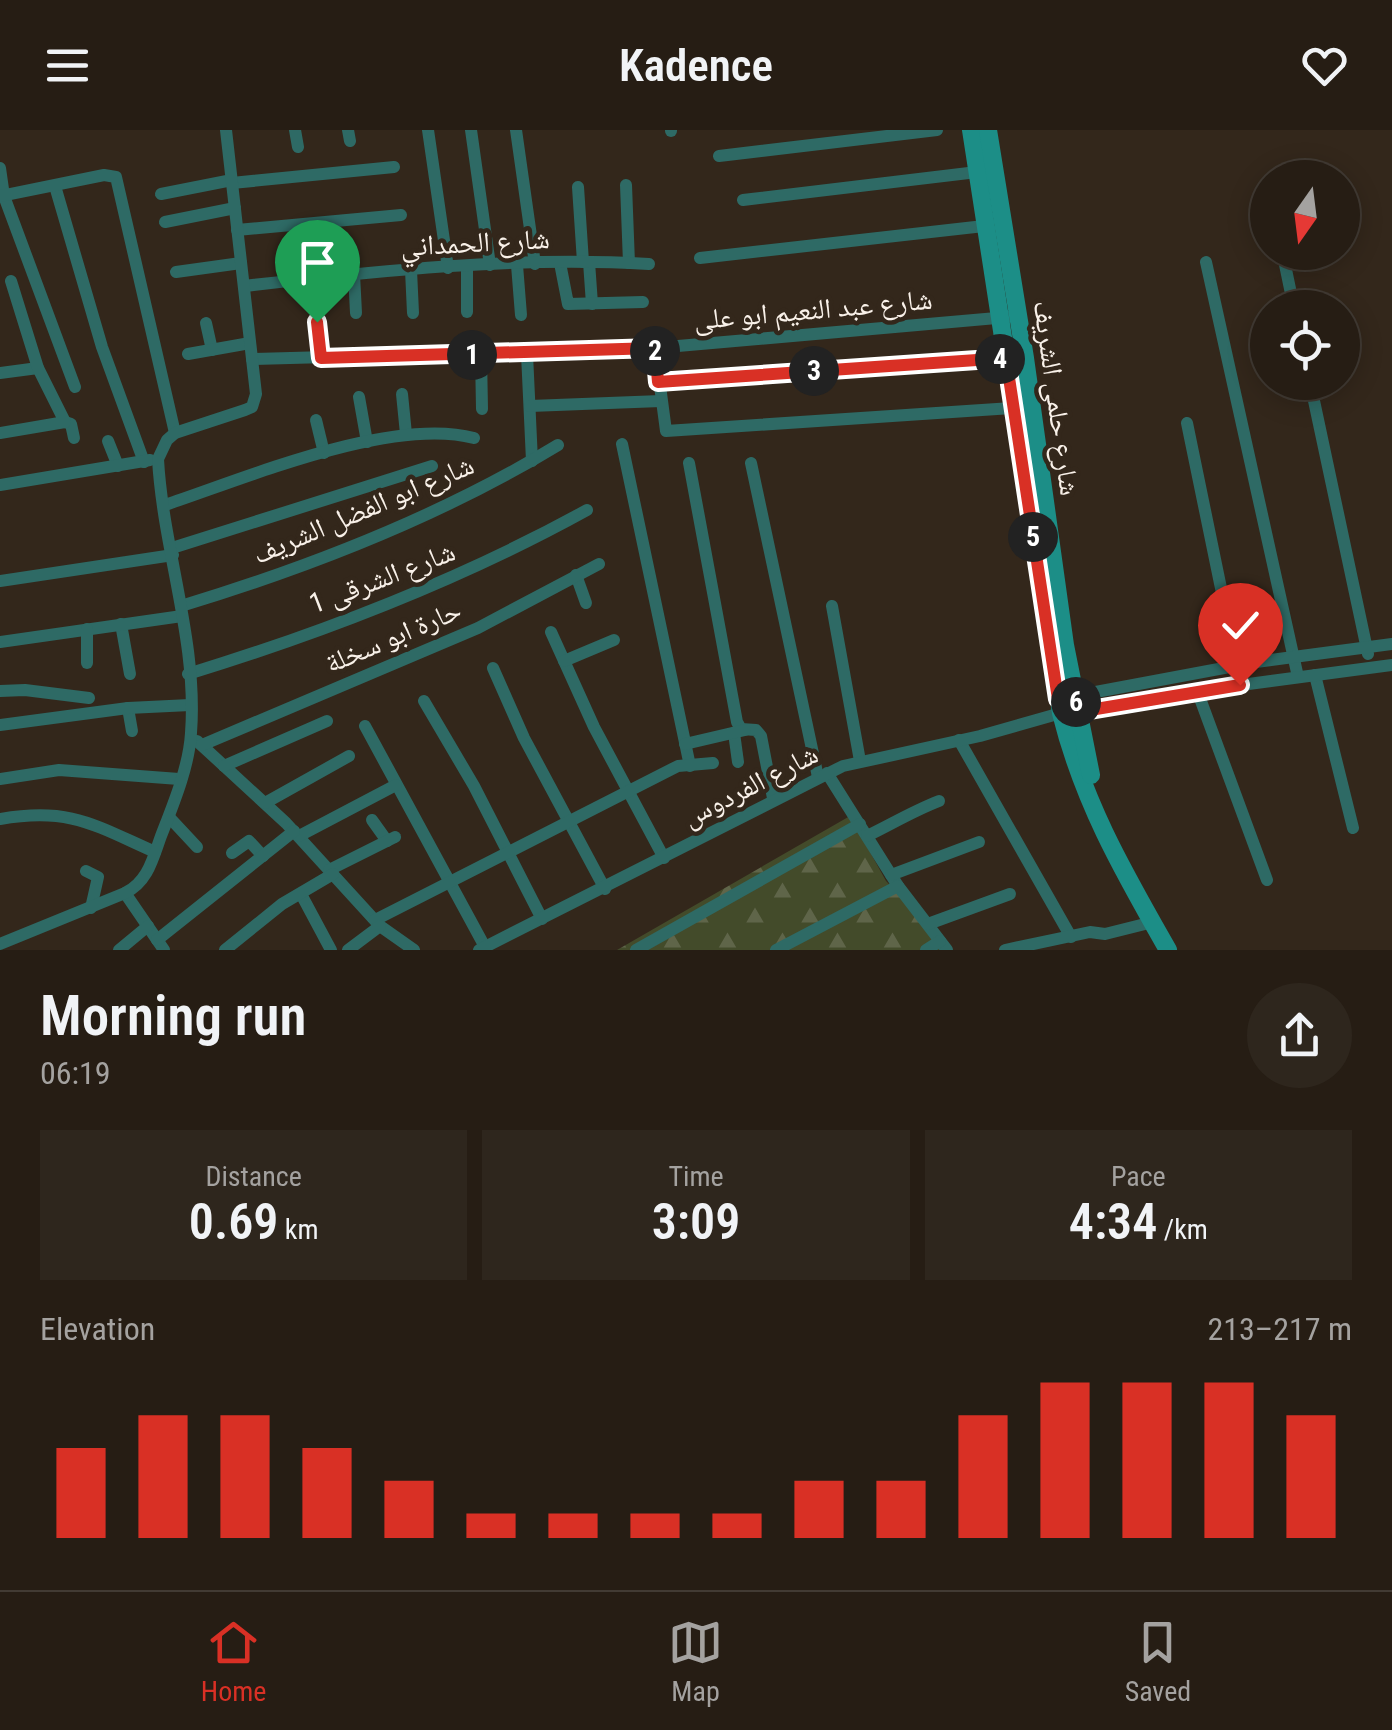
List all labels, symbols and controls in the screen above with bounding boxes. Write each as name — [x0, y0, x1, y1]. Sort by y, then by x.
icon: menu — [40, 38, 95, 93]
icon: heart — [1297, 38, 1352, 93]
text: Kadence — [619, 39, 773, 92]
north arrow — [1250, 160, 1360, 270]
map controls — [1250, 160, 1360, 400]
pin — [275, 220, 360, 323]
street label: شارع الحمداني — [400, 222, 551, 269]
icon: arrive — [290, 235, 345, 290]
street label: شارع عبد النعيم ابو على — [692, 283, 934, 338]
button: locate — [1250, 290, 1360, 400]
street label: شارع حلمى الشريف — [1026, 298, 1087, 498]
pin: 2 — [630, 326, 680, 376]
pin: 1 — [447, 330, 497, 380]
text: 2 — [648, 334, 662, 367]
pin: 4 — [975, 334, 1025, 384]
text: 1 — [465, 338, 479, 371]
text: 4 — [993, 342, 1007, 375]
pin: 3 — [789, 346, 839, 396]
text: 3 — [807, 354, 821, 387]
street label: شارع ابو الفضل الشريف — [248, 448, 479, 572]
pin: 5 — [1008, 512, 1058, 562]
text: 5 — [1026, 520, 1040, 553]
street label: شارع الشرقى 1 — [305, 535, 460, 621]
pin — [1198, 583, 1283, 686]
street label: حارة ابو سخلة — [320, 593, 466, 680]
icon: check — [1213, 598, 1268, 653]
pin: 6 — [1051, 677, 1101, 727]
text: 6 — [1069, 685, 1083, 718]
street label: شارع الفردوس — [677, 737, 824, 835]
button: share — [1247, 983, 1352, 1088]
text: Morning run — [40, 984, 306, 1048]
text: 06:19 — [40, 1054, 111, 1092]
text: Distance — [205, 1160, 302, 1193]
text: Time — [668, 1160, 724, 1193]
text: Pace — [1111, 1160, 1166, 1193]
text: 0.69 — [189, 1193, 278, 1251]
text: 3:09 — [652, 1193, 740, 1251]
text: 4:34 — [1069, 1193, 1157, 1251]
text: km — [278, 1213, 319, 1246]
text: /km — [1157, 1213, 1208, 1246]
text: Elevation — [40, 1310, 155, 1348]
text: 213–217 m — [1207, 1310, 1352, 1348]
tab: Home — [201, 1615, 266, 1708]
tab: Map — [668, 1615, 723, 1708]
tab: Saved — [1125, 1615, 1191, 1708]

